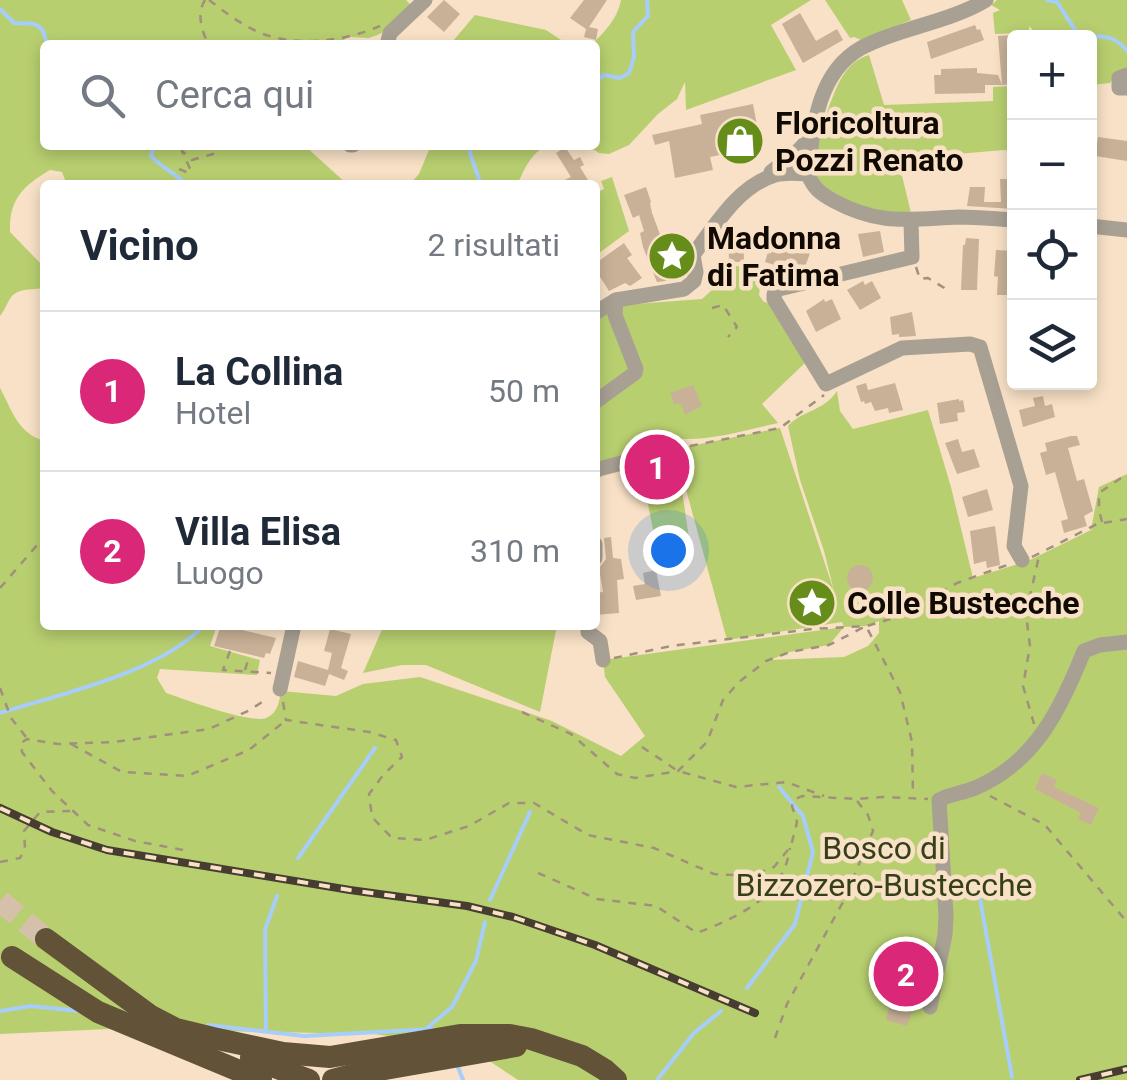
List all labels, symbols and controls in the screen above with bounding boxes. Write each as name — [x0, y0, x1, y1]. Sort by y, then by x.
map controls — [1007, 30, 1097, 390]
button: + — [1007, 30, 1097, 120]
search box — [40, 40, 600, 150]
icon: search — [75, 68, 130, 123]
text: Cerca qui — [155, 73, 314, 117]
place label: Floricoltura Pozzi Renato — [775, 104, 964, 179]
shop icon: Floricoltura Pozzi Renato — [714, 115, 766, 167]
button: − — [1007, 120, 1097, 210]
button: locate — [1007, 210, 1097, 300]
place label: Madonna di Fatima — [707, 219, 841, 294]
text: Vicino — [80, 221, 199, 270]
text: 2 risultati — [427, 226, 560, 264]
place icon: Madonna di Fatima — [646, 230, 698, 282]
button: layers — [1007, 300, 1097, 390]
text: La Collina — [175, 350, 343, 394]
text: 1 — [103, 372, 122, 410]
text: 50 m — [488, 372, 560, 410]
text: Hotel — [175, 394, 251, 432]
pin: 1 — [624, 430, 690, 504]
text: Villa Elisa — [175, 510, 341, 554]
your location — [643, 525, 694, 576]
text: 2 — [103, 532, 122, 570]
text: 310 m — [470, 532, 560, 570]
text: Luogo — [175, 554, 264, 592]
place icon: Colle Bustecche — [786, 577, 838, 629]
place label: Colle Bustecche — [847, 584, 1080, 622]
park label: Bosco di Bizzozero-Bustecche — [735, 829, 1033, 904]
pin: 2 — [874, 936, 938, 1012]

